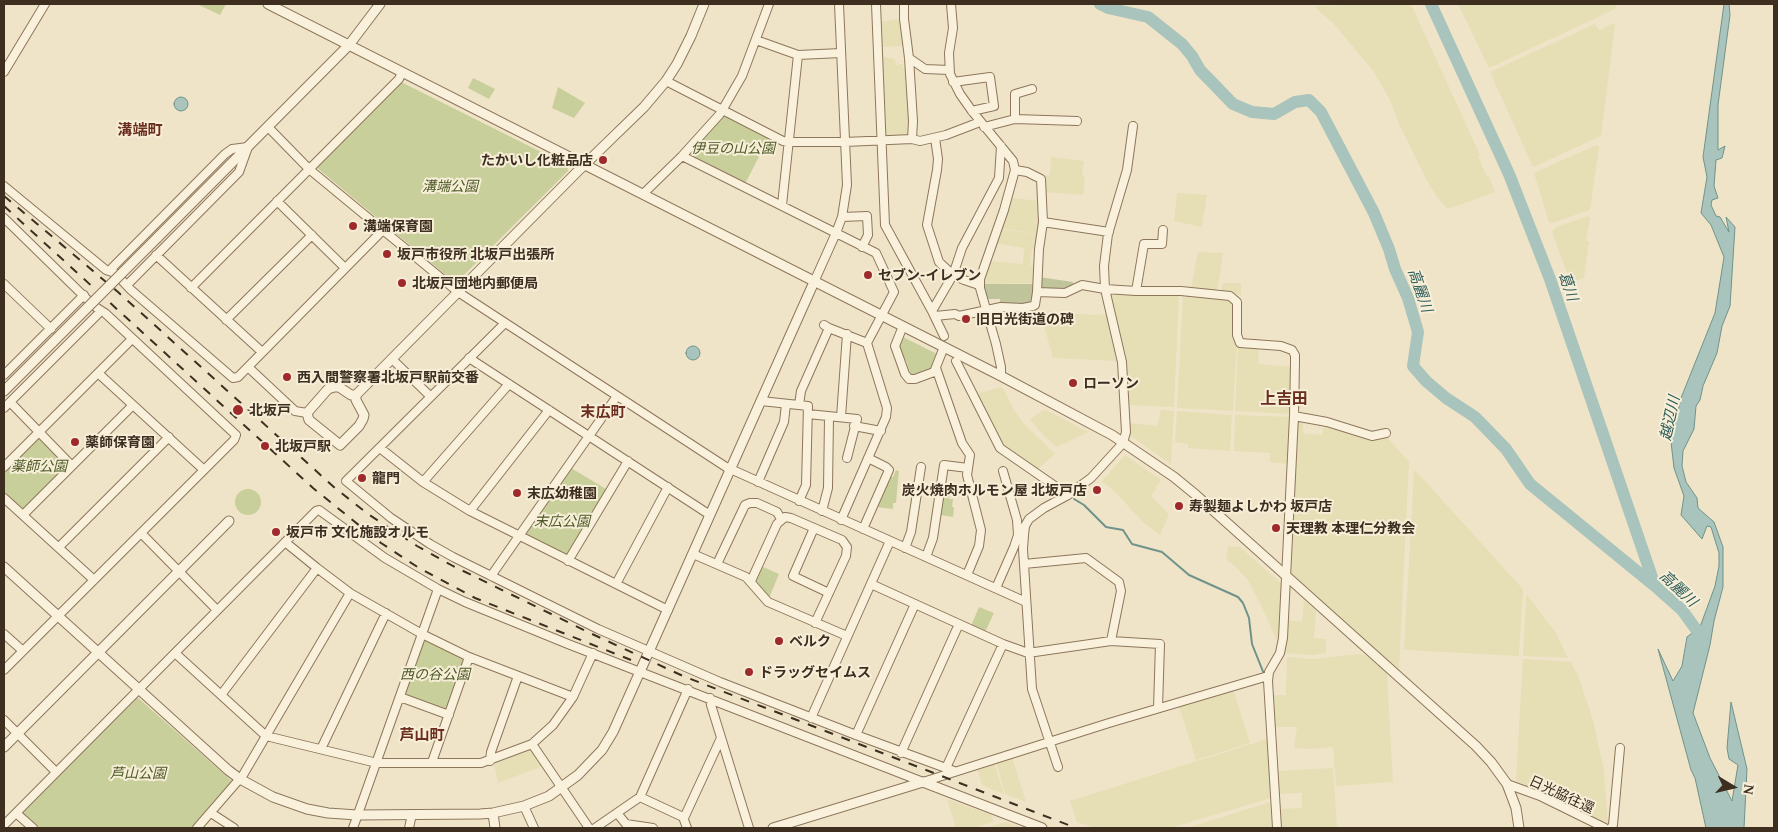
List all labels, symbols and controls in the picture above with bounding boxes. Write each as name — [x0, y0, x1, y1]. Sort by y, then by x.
district label: 溝端町 — [118, 120, 162, 138]
park label: 伊豆の山公園 — [691, 140, 775, 156]
place label: たかいし化粧品店 — [481, 152, 593, 168]
marker: たかいし化粧品店 — [597, 154, 609, 166]
park label: 溝端公園 — [422, 178, 478, 194]
place label: 溝端保育園 — [363, 218, 433, 234]
marker: 溝端保育園 — [347, 220, 359, 232]
place label: 坂戸市役所 北坂戸出張所 — [397, 246, 554, 262]
marker: 坂戸市役所 北坂戸出張所 — [381, 248, 393, 260]
water label: 高麗川 — [1405, 266, 1437, 314]
place label: セブン-イレブン — [878, 267, 981, 283]
marker: セブン-イレブン — [862, 269, 874, 281]
water label: 葛川 — [1556, 269, 1582, 303]
place label: 北坂戸団地内郵便局 — [412, 275, 538, 291]
marker: 北坂戸団地内郵便局 — [396, 277, 408, 289]
place label: 旧日光街道の碑 — [976, 311, 1074, 327]
marker: 旧日光街道の碑 — [960, 313, 972, 325]
place label: 西入間警察署北坂戸駅前交番 — [297, 369, 479, 385]
marker: 西入間警察署北坂戸駅前交番 — [281, 371, 293, 383]
place label: ローソン — [1083, 375, 1139, 391]
marker: ローソン — [1067, 377, 1079, 389]
district label: 上吉田 — [1260, 388, 1308, 408]
water label: 越辺川 — [1656, 394, 1682, 442]
place label: 北坂戸 — [249, 402, 291, 418]
district label: 末広町 — [581, 402, 625, 420]
marker: 北坂戸 — [231, 403, 245, 417]
place label: 薬師保育園 — [85, 434, 155, 450]
marker: 薬師保育園 — [69, 436, 81, 448]
place label: 北坂戸駅 — [275, 438, 331, 454]
marker: 北坂戸駅 — [259, 440, 271, 452]
park label: 薬師公園 — [11, 458, 67, 474]
place label: 龍門 — [372, 470, 400, 486]
marker: 龍門 — [356, 472, 368, 484]
place label: 炭火焼肉ホルモン屋 北坂戸店 — [902, 482, 1087, 498]
marker: 炭火焼肉ホルモン屋 北坂戸店 — [1091, 484, 1103, 496]
place label: 末広幼稚園 — [527, 485, 597, 501]
marker: 末広幼稚園 — [511, 487, 523, 499]
place label: 寿製麺よしかわ 坂戸店 — [1189, 498, 1332, 514]
marker: 寿製麺よしかわ 坂戸店 — [1173, 500, 1185, 512]
park label: 末広公園 — [534, 513, 590, 529]
place label: 天理教 本理仁分教会 — [1286, 520, 1415, 536]
marker: 天理教 本理仁分教会 — [1270, 522, 1282, 534]
place label: 坂戸市 文化施設オルモ — [286, 524, 429, 540]
marker: 坂戸市 文化施設オルモ — [270, 526, 282, 538]
water label: 高麗川 — [1656, 566, 1702, 610]
place label: ベルク — [789, 633, 831, 649]
marker: ベルク — [773, 635, 785, 647]
place label: ドラッグセイムス — [759, 664, 871, 680]
park label: 西の谷公園 — [400, 666, 470, 682]
marker: ドラッグセイムス — [743, 666, 755, 678]
district label: 芦山町 — [400, 725, 444, 743]
north arrow — [1708, 762, 1758, 812]
park label: 芦山公園 — [110, 765, 166, 781]
street label: 日光脇往還 — [1527, 772, 1597, 816]
text: N — [1740, 783, 1757, 796]

